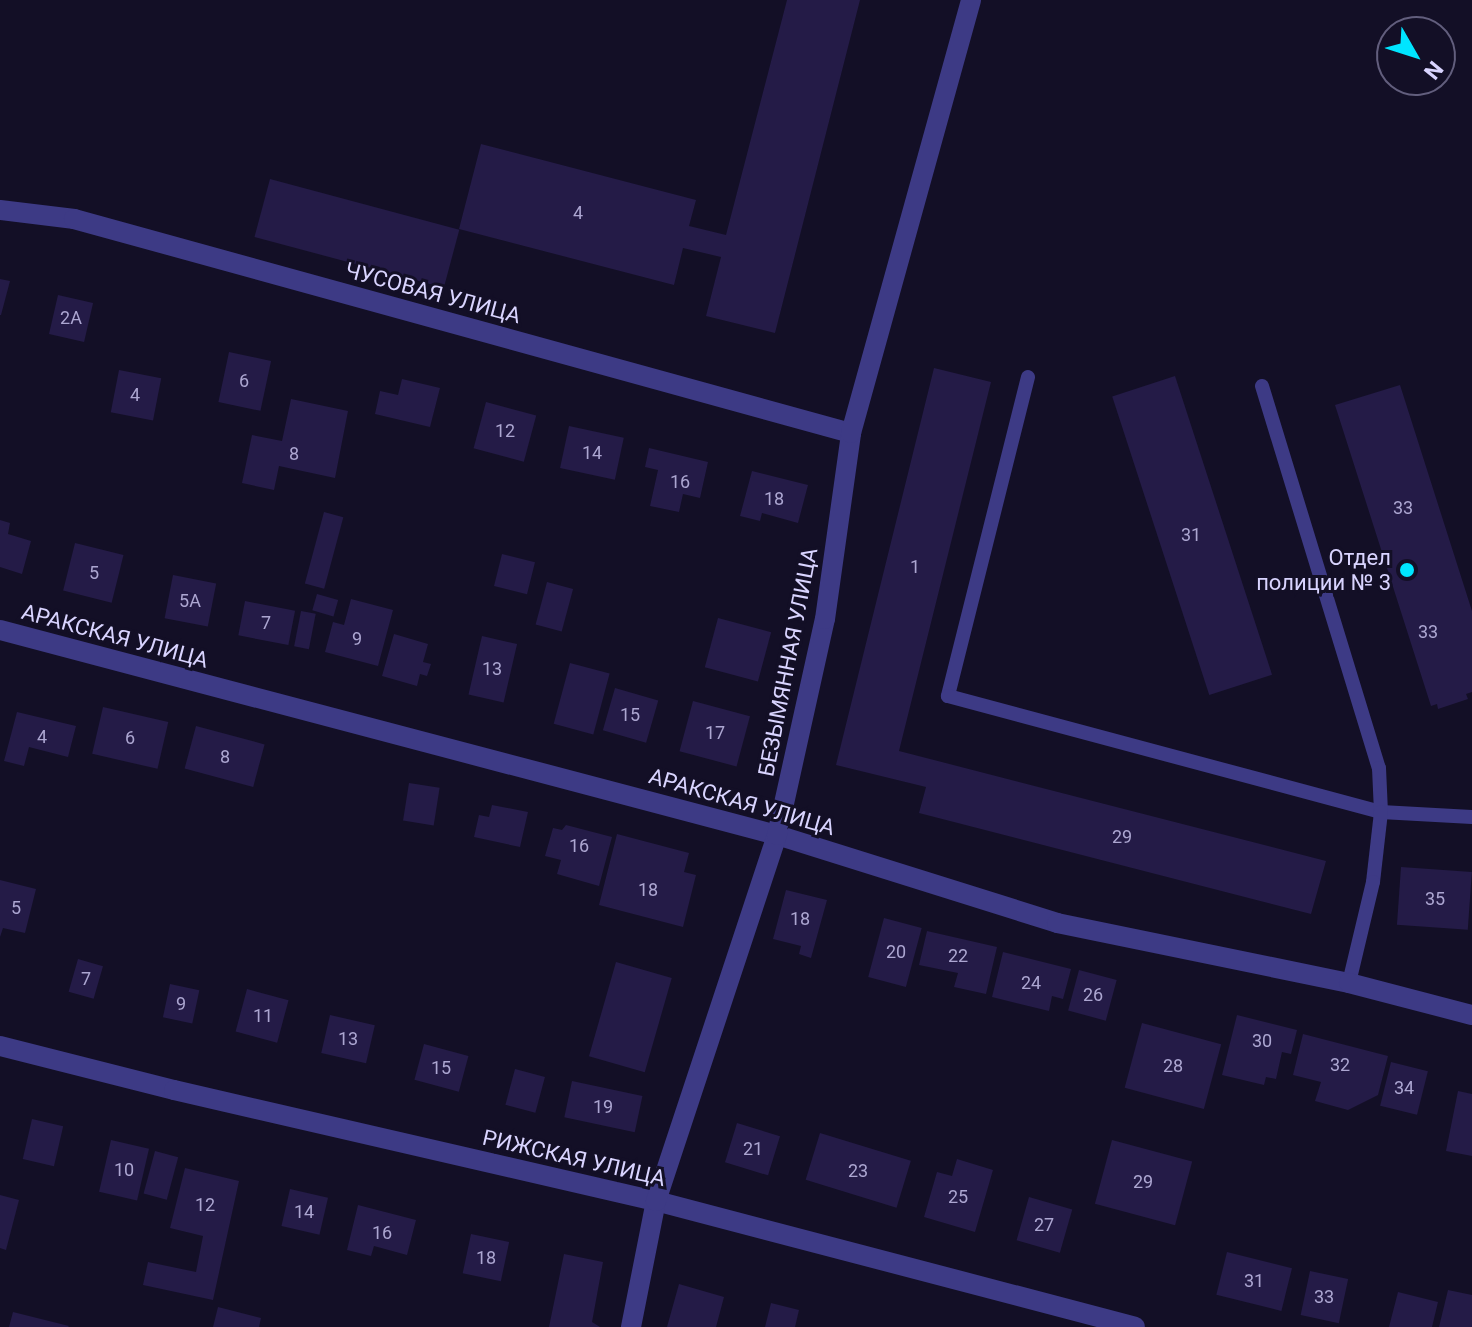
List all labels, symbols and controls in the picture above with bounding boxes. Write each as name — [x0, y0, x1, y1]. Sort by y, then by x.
north arrow — [1376, 16, 1456, 96]
text: N — [1419, 56, 1448, 84]
house number: 4 — [573, 202, 583, 224]
street label: ЧУСОВАЯ УЛИЦА — [342, 257, 524, 329]
house number: 2А — [60, 307, 82, 329]
house number: 6 — [239, 370, 249, 392]
house number: 4 — [130, 384, 140, 406]
house number: 12 — [495, 420, 515, 442]
house number: 14 — [582, 442, 602, 464]
house number: 8 — [289, 443, 299, 465]
house number: 16 — [670, 471, 690, 493]
house number: 18 — [764, 488, 784, 510]
house number: 33 — [1393, 497, 1413, 519]
house number: 31 — [1181, 524, 1201, 546]
place label: Отдел полиции № 3 — [1256, 544, 1391, 596]
street label: БЕЗЫМЯННАЯ УЛИЦА — [753, 545, 823, 779]
house number: 1 — [910, 556, 920, 578]
marker: Отдел полиции № 3 — [1398, 561, 1416, 579]
house number: 5 — [89, 562, 99, 584]
house number: 5А — [179, 590, 201, 612]
street label: АРАКСКАЯ УЛИЦА — [19, 598, 211, 674]
house number: 7 — [261, 612, 271, 634]
house number: 33 — [1418, 621, 1438, 643]
house number: 9 — [352, 628, 362, 650]
house number: 13 — [482, 658, 502, 680]
house number: 15 — [620, 704, 640, 726]
house number: 17 — [705, 722, 725, 744]
house number: 4 — [37, 726, 47, 748]
house number: 6 — [125, 727, 135, 749]
house number: 8 — [220, 746, 230, 768]
street label: АРАКСКАЯ УЛИЦА — [646, 763, 838, 841]
house number: 29 — [1112, 826, 1132, 848]
house number: 16 — [569, 835, 589, 857]
house number: 18 — [638, 879, 658, 901]
house number: 35 — [1425, 888, 1445, 910]
house number: 5 — [11, 897, 21, 919]
house number: 18 — [790, 908, 810, 930]
house number: 20 — [886, 941, 906, 963]
house number: 22 — [948, 945, 968, 967]
house number: 7 — [81, 968, 91, 990]
house number: 24 — [1021, 972, 1041, 994]
house number: 26 — [1083, 984, 1103, 1006]
house number: 9 — [176, 993, 186, 1015]
house number: 11 — [253, 1005, 273, 1027]
house number: 13 — [338, 1028, 358, 1050]
house number: 30 — [1252, 1030, 1272, 1052]
house number: 32 — [1330, 1054, 1350, 1076]
house number: 28 — [1163, 1055, 1183, 1077]
house number: 15 — [431, 1057, 451, 1079]
house number: 34 — [1394, 1077, 1414, 1099]
house number: 19 — [593, 1096, 613, 1118]
street label: РИЖСКАЯ УЛИЦА — [480, 1124, 668, 1192]
house number: 21 — [743, 1138, 763, 1160]
house number: 10 — [114, 1159, 134, 1181]
house number: 23 — [848, 1160, 868, 1182]
house number: 29 — [1133, 1171, 1153, 1193]
house number: 25 — [948, 1186, 968, 1208]
house number: 12 — [195, 1194, 215, 1216]
house number: 14 — [294, 1201, 314, 1223]
house number: 27 — [1034, 1214, 1054, 1236]
house number: 16 — [372, 1222, 392, 1244]
house number: 18 — [476, 1247, 496, 1269]
house number: 31 — [1244, 1270, 1264, 1292]
house number: 33 — [1314, 1286, 1334, 1308]

